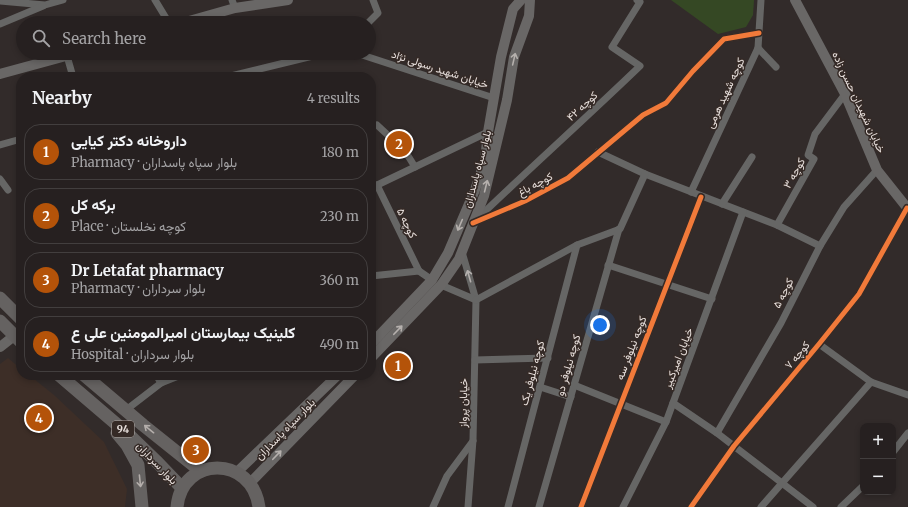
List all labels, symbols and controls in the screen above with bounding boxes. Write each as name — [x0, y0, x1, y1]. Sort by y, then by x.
search box — [16, 16, 376, 60]
icon: search — [30, 27, 52, 49]
text: Search here — [62, 29, 146, 48]
street label: خیابان شهید رسولی نژاد — [390, 47, 490, 91]
street label: خیابان شهیدان حسن زاده — [829, 49, 889, 155]
one-way arrow — [511, 53, 519, 66]
street label: کوچه شهید هرمی — [703, 55, 748, 131]
text: Nearby — [32, 87, 92, 109]
street label: کوچه ۴۲ — [564, 88, 601, 125]
text: 4 results — [307, 90, 360, 107]
street label: بلوار سپاه پاسداران — [460, 128, 495, 210]
pin: 2 — [386, 129, 412, 159]
text: داروخانه دکتر کیایی — [71, 131, 187, 150]
text: 1 — [43, 144, 49, 161]
text: 180 m — [321, 144, 359, 161]
text: Pharmacy · بلوار سپاه پاسداران — [71, 154, 237, 171]
street label: کوچه ۳ — [780, 155, 809, 191]
street label: کوچه باغ — [515, 169, 556, 200]
one-way arrow — [483, 180, 491, 193]
text: برکه کل — [71, 195, 115, 214]
street label: کوچه ۵ — [393, 206, 420, 241]
text: 2 — [42, 208, 50, 225]
text: 230 m — [320, 208, 359, 225]
text: Place · کوچه نخلستان — [71, 218, 186, 235]
one-way arrow — [456, 219, 464, 231]
text: Dr Letafat pharmacy — [71, 261, 224, 280]
one-way arrow — [465, 270, 472, 283]
text: 3 — [42, 272, 50, 289]
text: 360 m — [320, 272, 359, 289]
street label: کوچه ۵ — [770, 275, 797, 311]
text: Pharmacy · بلوار سرداران — [71, 280, 206, 297]
street label: کوچه نیلوفر سه — [612, 314, 651, 382]
your location — [590, 315, 610, 335]
text: کلینیک بیمارستان امیرالمومنین علی ع — [71, 323, 295, 342]
one-way arrow — [393, 325, 403, 335]
street label: خیابان امیرکبیر — [660, 326, 696, 391]
street label: کوچه نیلوفر دو — [553, 333, 584, 397]
text: 4 — [42, 336, 50, 353]
text: 490 m — [320, 336, 359, 353]
street label: کوچه ۷ — [781, 338, 813, 372]
street label: کوچه نیلوفر یک — [517, 339, 548, 407]
text: Hospital · بلوار سرداران — [71, 346, 194, 363]
pin: 1 — [385, 351, 411, 381]
street label: خیابان پرواز — [456, 378, 471, 429]
street label: بلوار سپاه پاسداران — [252, 395, 319, 463]
pin: 4 — [26, 403, 52, 433]
road number: 94 — [112, 421, 134, 437]
map controls — [860, 423, 896, 495]
button: + — [860, 423, 896, 459]
one-way arrow — [144, 425, 155, 434]
pin: 3 — [183, 435, 209, 465]
street label: بلوار سرداران — [133, 439, 181, 487]
one-way arrow — [272, 450, 282, 460]
button: − — [860, 459, 896, 495]
one-way arrow — [136, 474, 144, 487]

